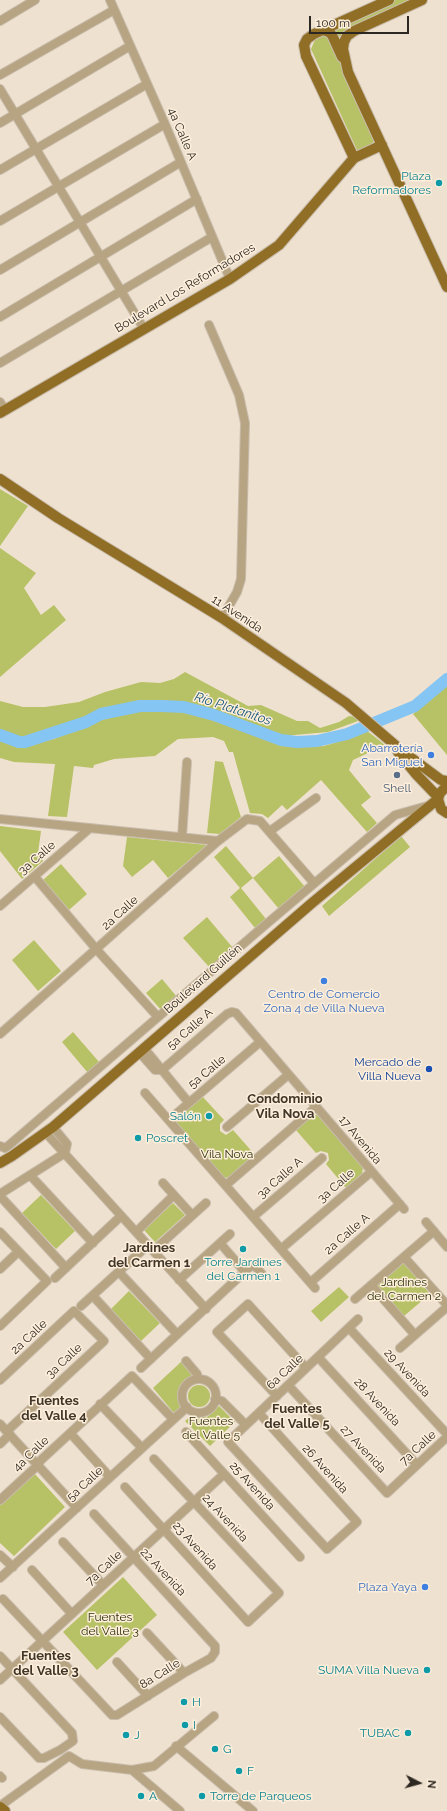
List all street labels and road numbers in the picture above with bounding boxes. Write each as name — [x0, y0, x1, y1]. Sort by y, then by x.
street label: 4a Calle A — [164, 106, 200, 162]
street label: Boulevard Los Reformadores — [112, 240, 258, 336]
street label: 11 Avenida — [209, 592, 265, 636]
street label: 3a Calle — [16, 838, 58, 878]
street label: 2a Calle — [99, 893, 141, 933]
street label: Boulevard Guillén — [161, 941, 245, 1017]
street label: 5a Calle A — [164, 1005, 216, 1053]
street label: 5a Calle — [185, 1052, 229, 1092]
street label: 17 Avenida — [335, 1113, 385, 1167]
street label: 3a Calle A — [254, 1154, 306, 1202]
street label: 3a Calle — [315, 1166, 357, 1206]
street label: 2a Calle A — [321, 1210, 373, 1258]
street label: 2a Calle — [8, 1317, 50, 1357]
street label: 3a Calle — [43, 1341, 85, 1381]
street label: 29 Avenida — [381, 1346, 433, 1400]
street label: 6a Calle — [264, 1351, 306, 1393]
street label: 28 Avenida — [351, 1375, 403, 1429]
street label: 27 Avenida — [337, 1422, 389, 1476]
street label: 7a Calle — [397, 1428, 439, 1468]
street label: 4a Calle — [10, 1433, 52, 1475]
street label: 26 Avenida — [299, 1441, 351, 1497]
street label: 25 Avenida — [226, 1459, 278, 1513]
street label: 5a Calle — [64, 1464, 106, 1504]
street label: 24 Avenida — [199, 1491, 251, 1545]
street label: 23 Avenida — [169, 1519, 221, 1573]
street label: 22 Avenida — [137, 1545, 189, 1599]
street label: 7a Calle — [83, 1548, 125, 1588]
street label: 8a Calle — [137, 1656, 183, 1692]

